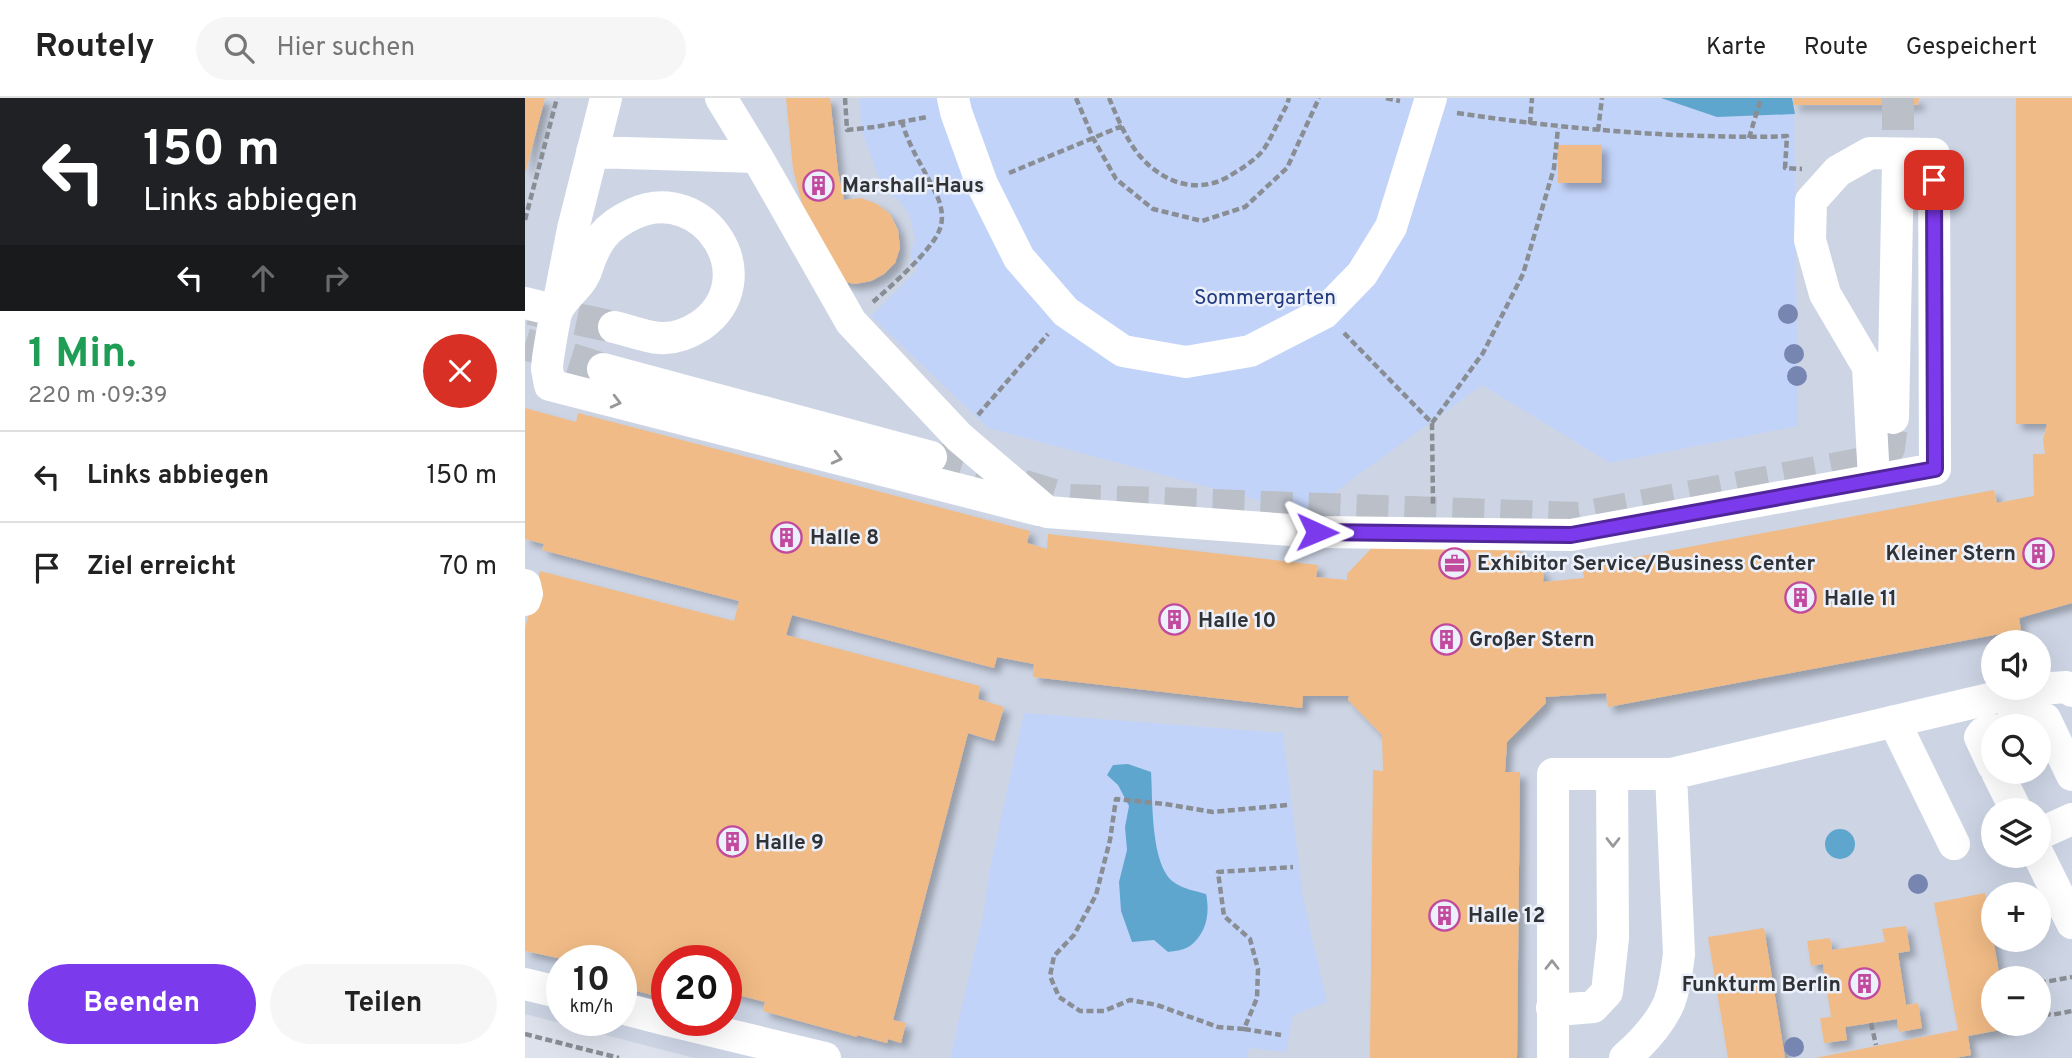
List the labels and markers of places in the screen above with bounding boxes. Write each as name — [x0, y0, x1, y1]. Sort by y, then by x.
pin — [1904, 150, 1964, 210]
building icon: Marshall-Haus — [802, 168, 836, 202]
place label: Marshall-Haus — [842, 173, 984, 200]
building icon: Halle 8 — [770, 520, 804, 554]
place label: Halle 8 — [810, 525, 879, 552]
building icon: Kleiner Stern — [2022, 536, 2056, 570]
place label: Kleiner Stern — [1886, 541, 2016, 568]
office icon: Exhibitor Service/Business Center — [1437, 546, 1471, 580]
place label: Exhibitor Service/Business Center — [1477, 551, 1815, 578]
building icon: Halle 11 — [1784, 581, 1818, 615]
place label: Halle 11 — [1824, 586, 1897, 613]
building icon: Halle 10 — [1158, 603, 1192, 637]
place label: Halle 10 — [1198, 608, 1276, 635]
building icon: Großer Stern — [1429, 622, 1463, 656]
place label: Großer Stern — [1469, 627, 1595, 654]
building icon: Halle 9 — [715, 825, 749, 859]
place label: Halle 9 — [755, 830, 824, 857]
building icon: Halle 12 — [1428, 898, 1462, 932]
place label: Halle 12 — [1468, 903, 1545, 930]
building icon: Funkturm Berlin — [1847, 967, 1881, 1001]
place label: Funkturm Berlin — [1682, 972, 1841, 999]

